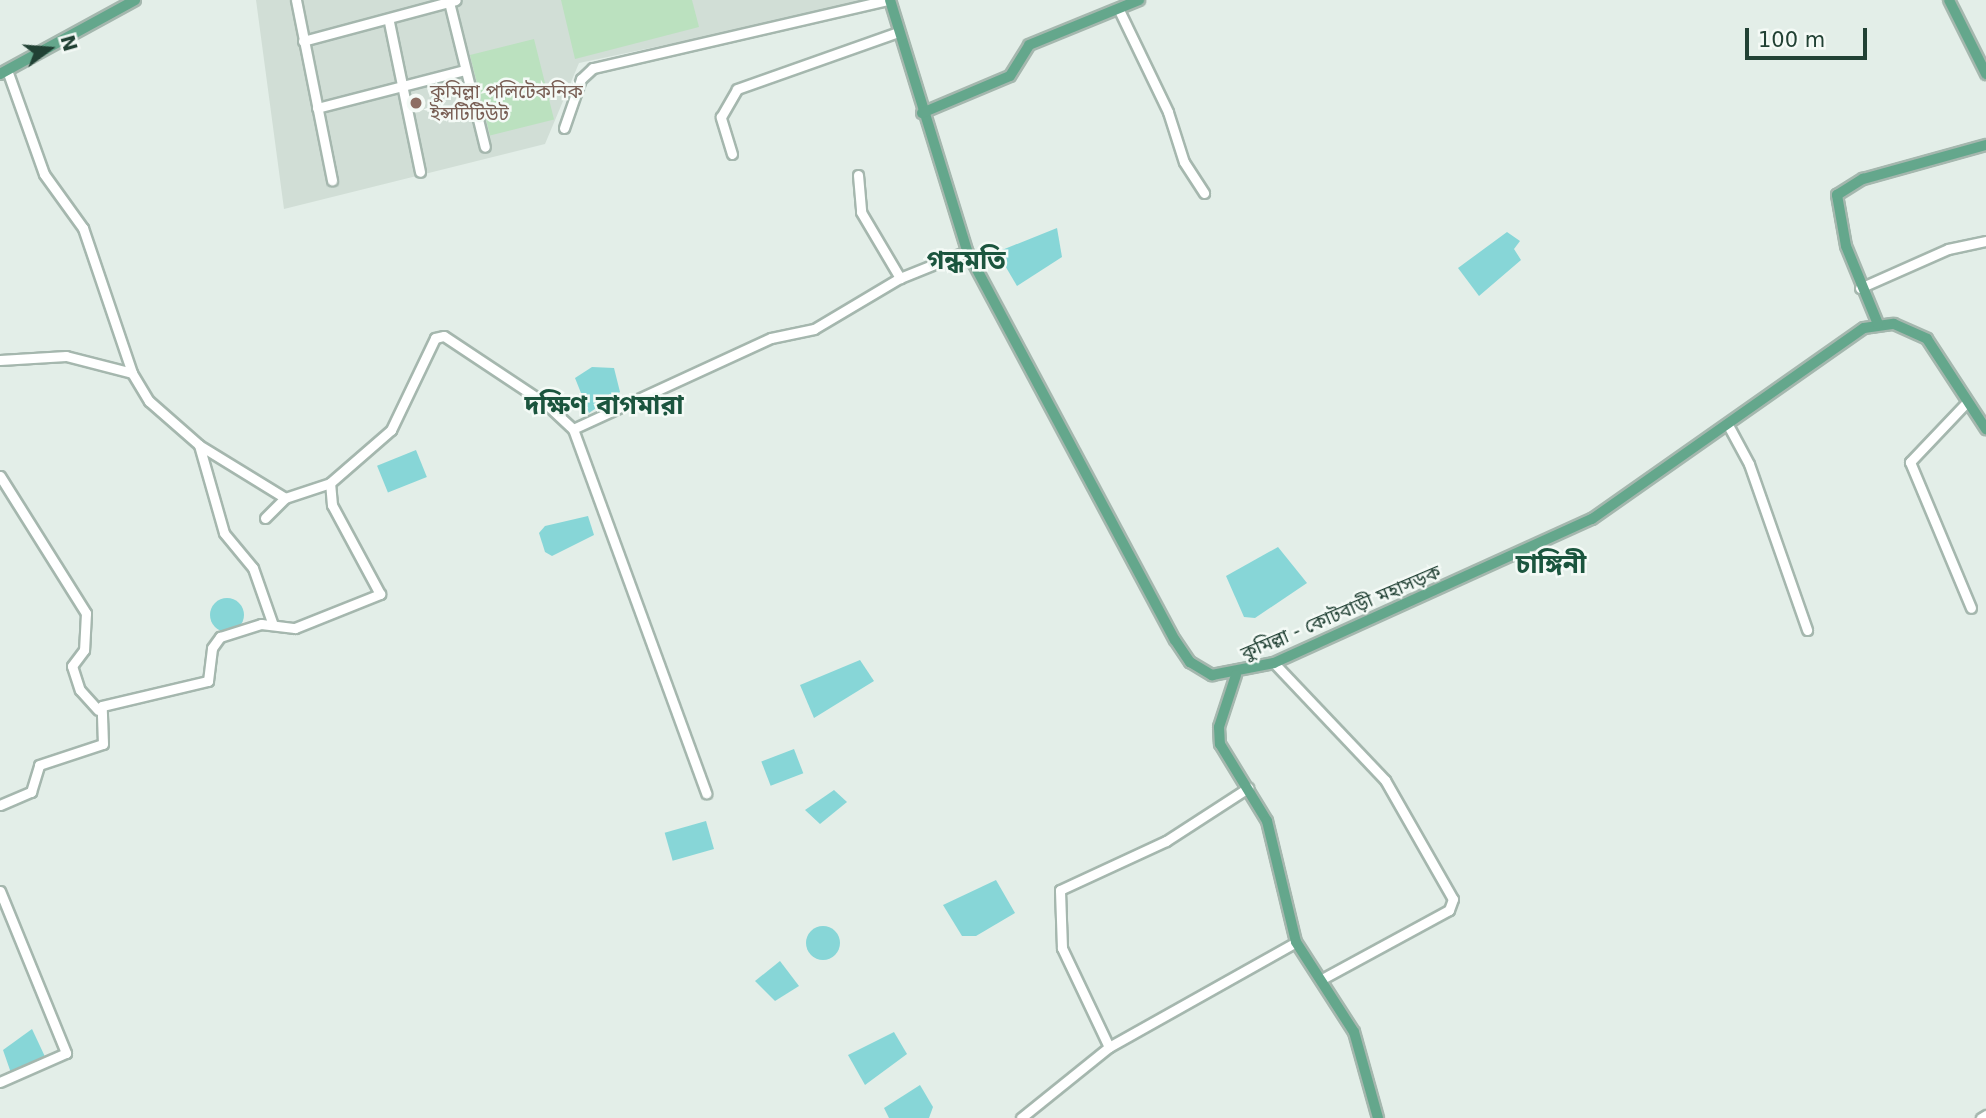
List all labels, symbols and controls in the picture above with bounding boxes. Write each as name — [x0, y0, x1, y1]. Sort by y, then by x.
north arrow — [14, 14, 84, 84]
scale bar — [1748, 14, 1870, 58]
text: 100 m — [1758, 28, 1825, 52]
text: N — [56, 33, 82, 54]
place label: কুমিল্লা পলিটেকনিক ইন্সটিটিউট — [430, 81, 583, 125]
marker: কুমিল্লা পলিটেকনিক ইন্সটিটিউট — [408, 95, 424, 111]
district label: গন্ধমতি — [926, 245, 1006, 277]
district label: দক্ষিণ বাগমারা — [525, 390, 683, 422]
district label: চাঙ্গিনী — [1516, 549, 1586, 581]
street label: কুমিল্লা - কোটবাড়ী মহাসড়ক — [1238, 561, 1444, 665]

